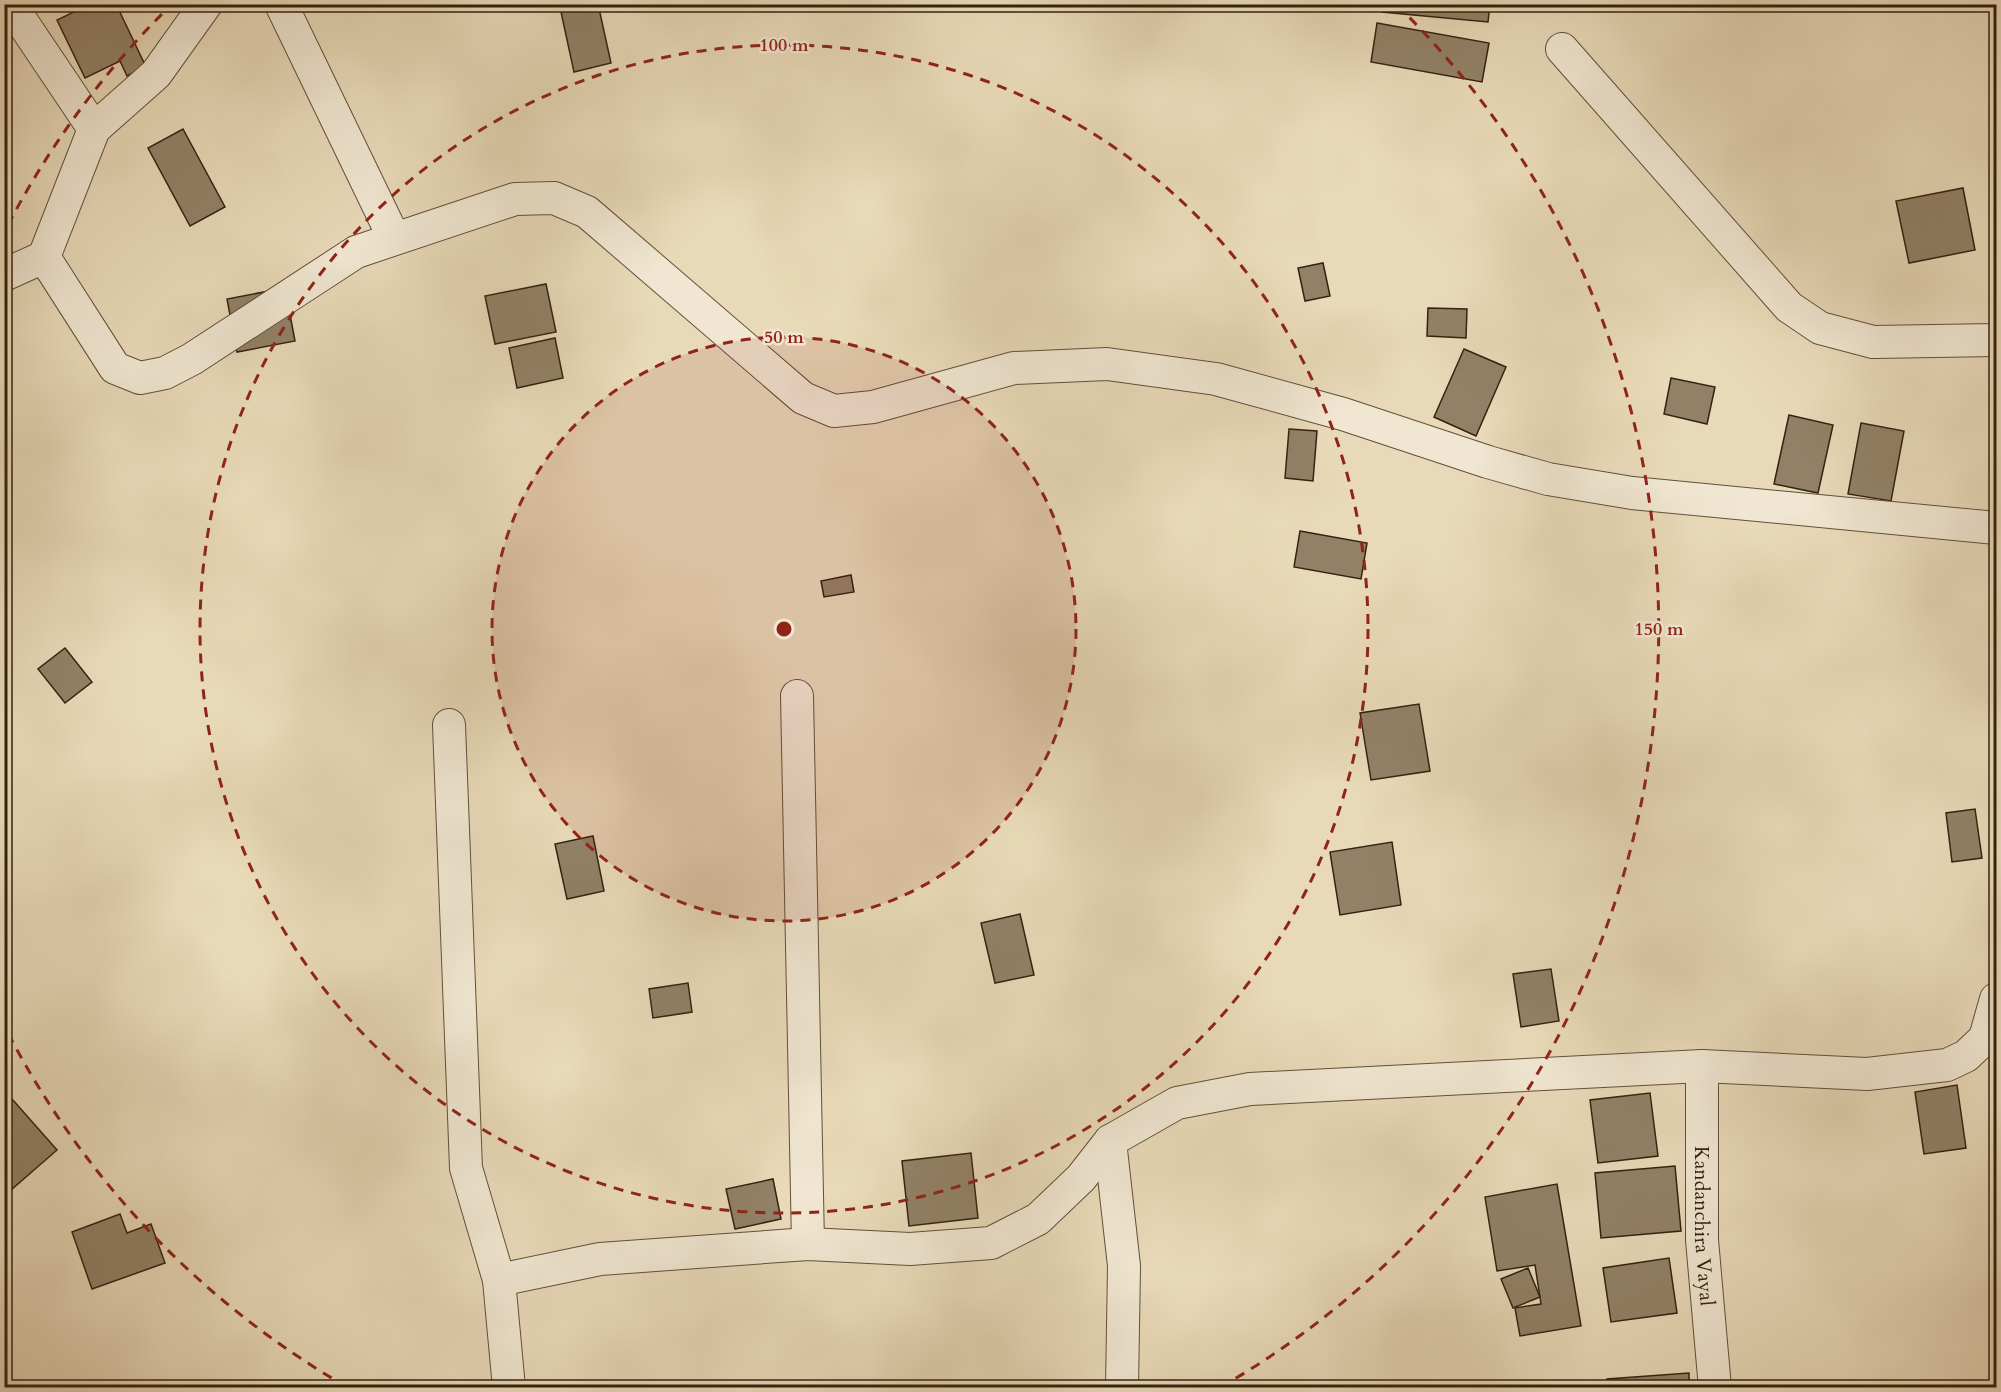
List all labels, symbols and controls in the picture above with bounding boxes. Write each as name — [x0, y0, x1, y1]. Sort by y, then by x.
text: 100 m — [759, 33, 809, 58]
text: 50 m — [764, 325, 804, 350]
text: 150 m — [1634, 617, 1684, 642]
centre of rings — [774, 619, 794, 639]
street label: Kandanchira Vayal — [1688, 1146, 1721, 1307]

